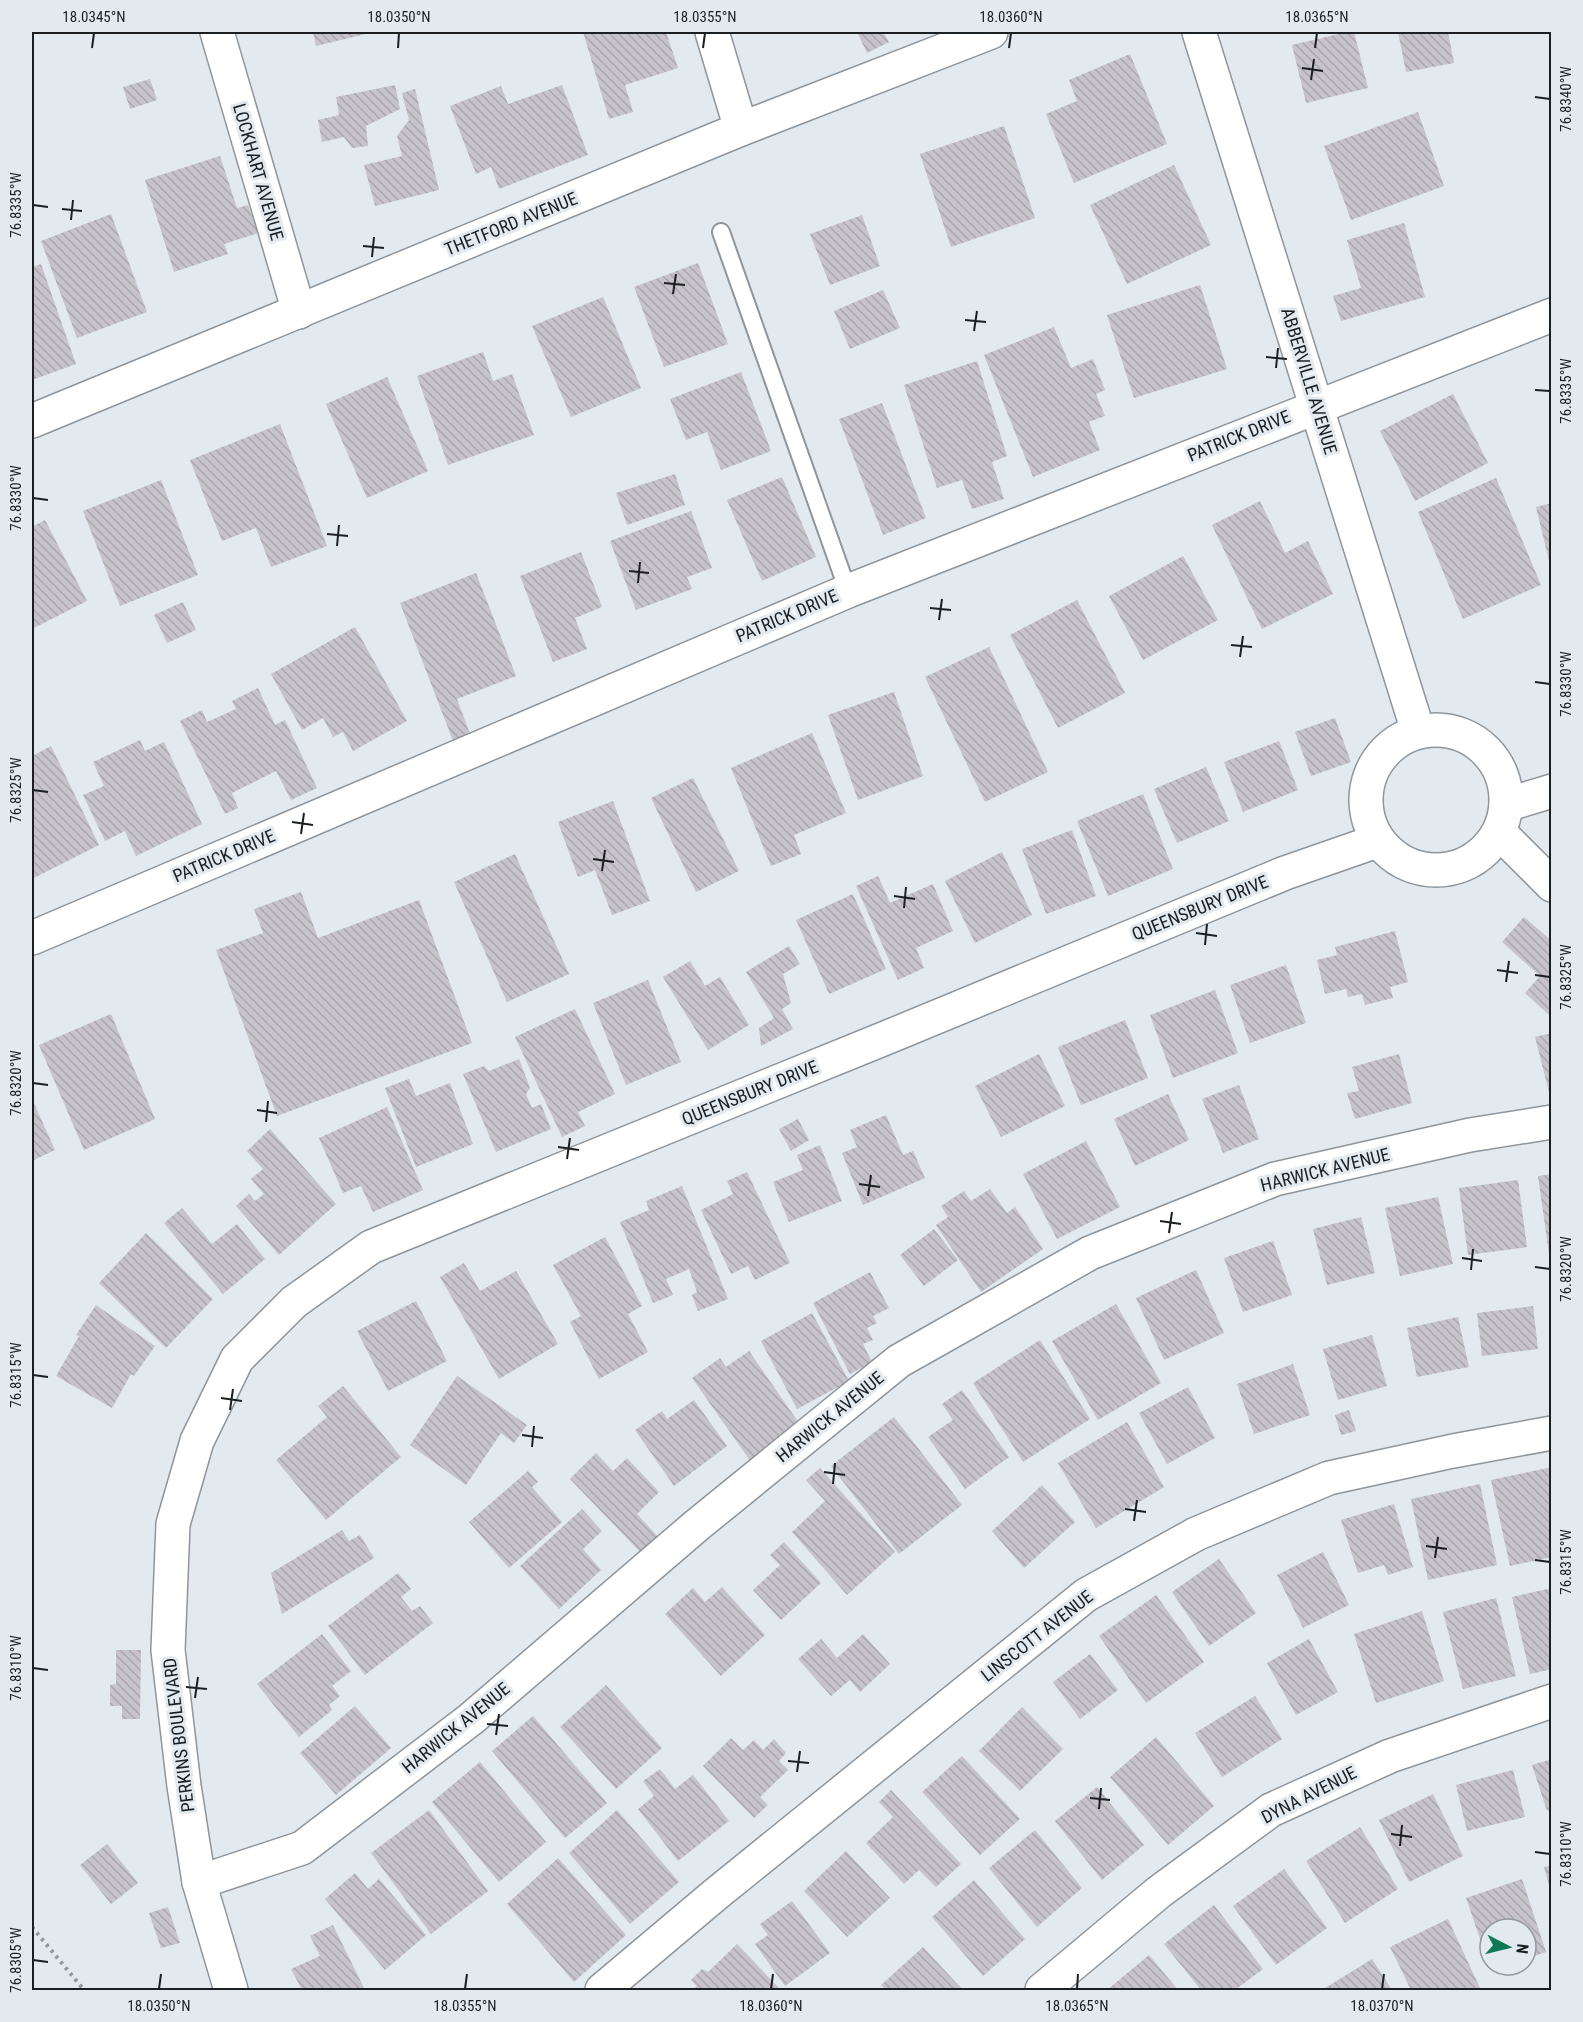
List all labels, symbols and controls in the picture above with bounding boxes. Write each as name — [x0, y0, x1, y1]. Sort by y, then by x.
text: 18.0345°N — [62, 8, 126, 26]
text: 18.0350°N — [367, 8, 431, 26]
text: 18.0355°N — [673, 8, 737, 26]
text: 18.0360°N — [979, 8, 1043, 26]
text: 18.0365°N — [1285, 8, 1349, 26]
text: 76.8340°W — [1557, 66, 1575, 132]
street label: LOCKHART AVENUE — [229, 101, 288, 243]
text: 76.8335°W — [7, 172, 25, 238]
street label: THETFORD AVENUE — [441, 187, 580, 260]
street label: ABBERVILLE AVENUE — [1277, 305, 1342, 457]
text: 76.8335°W — [1557, 358, 1575, 424]
street label: PATRICK DRIVE — [1184, 405, 1293, 466]
text: 76.8330°W — [7, 465, 25, 531]
street label: PATRICK DRIVE — [733, 585, 841, 646]
text: 76.8330°W — [1557, 651, 1575, 717]
text: 76.8325°W — [7, 757, 25, 823]
street label: PATRICK DRIVE — [170, 825, 278, 886]
street label: QUEENSBURY DRIVE — [1129, 871, 1271, 944]
text: 76.8325°W — [1557, 944, 1575, 1010]
text: 76.8320°W — [7, 1050, 25, 1116]
street label: QUEENSBURY DRIVE — [679, 1056, 821, 1129]
street label: HARWICK AVENUE — [1258, 1143, 1392, 1196]
text: 76.8320°W — [1557, 1236, 1575, 1302]
text: 76.8315°W — [7, 1342, 25, 1408]
street label: HARWICK AVENUE — [772, 1367, 888, 1466]
text: 76.8315°W — [1557, 1529, 1575, 1595]
street label: LINSCOTT AVENUE — [977, 1585, 1097, 1686]
text: 76.8310°W — [7, 1635, 25, 1701]
street label: PERKINS BOULEVARD — [159, 1657, 198, 1813]
street label: HARWICK AVENUE — [398, 1678, 514, 1777]
street label: DYNA AVENUE — [1258, 1762, 1360, 1828]
text: 76.8310°W — [1557, 1821, 1575, 1887]
north arrow — [1478, 1917, 1538, 1977]
text: 76.8305°W — [7, 1927, 25, 1993]
text: N — [1512, 1943, 1532, 1955]
text: 18.0350°N — [127, 1997, 191, 2015]
text: 18.0355°N — [433, 1997, 497, 2015]
text: 18.0360°N — [739, 1997, 803, 2015]
text: 18.0365°N — [1045, 1997, 1109, 2015]
text: 18.0370°N — [1350, 1997, 1414, 2015]

